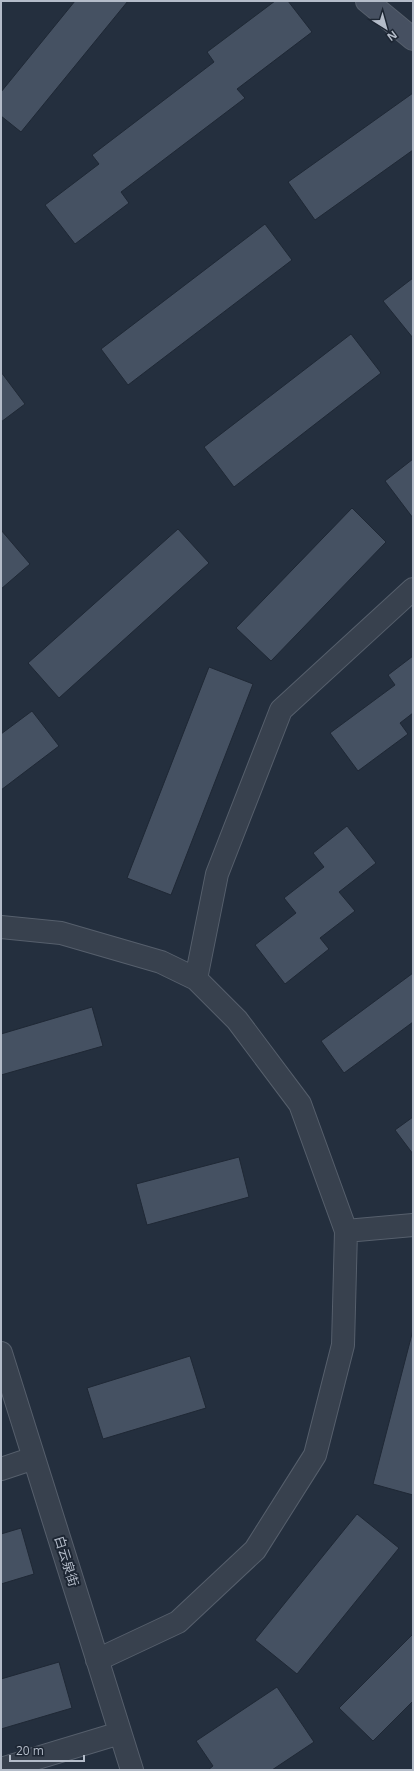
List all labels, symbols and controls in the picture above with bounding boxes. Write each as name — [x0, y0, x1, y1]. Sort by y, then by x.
north arrow — [366, 8, 406, 48]
text: N — [384, 28, 400, 45]
street label: 白云泉街 — [51, 1533, 83, 1589]
scale bar — [10, 1737, 84, 1763]
text: 20 m — [16, 1742, 44, 1759]

